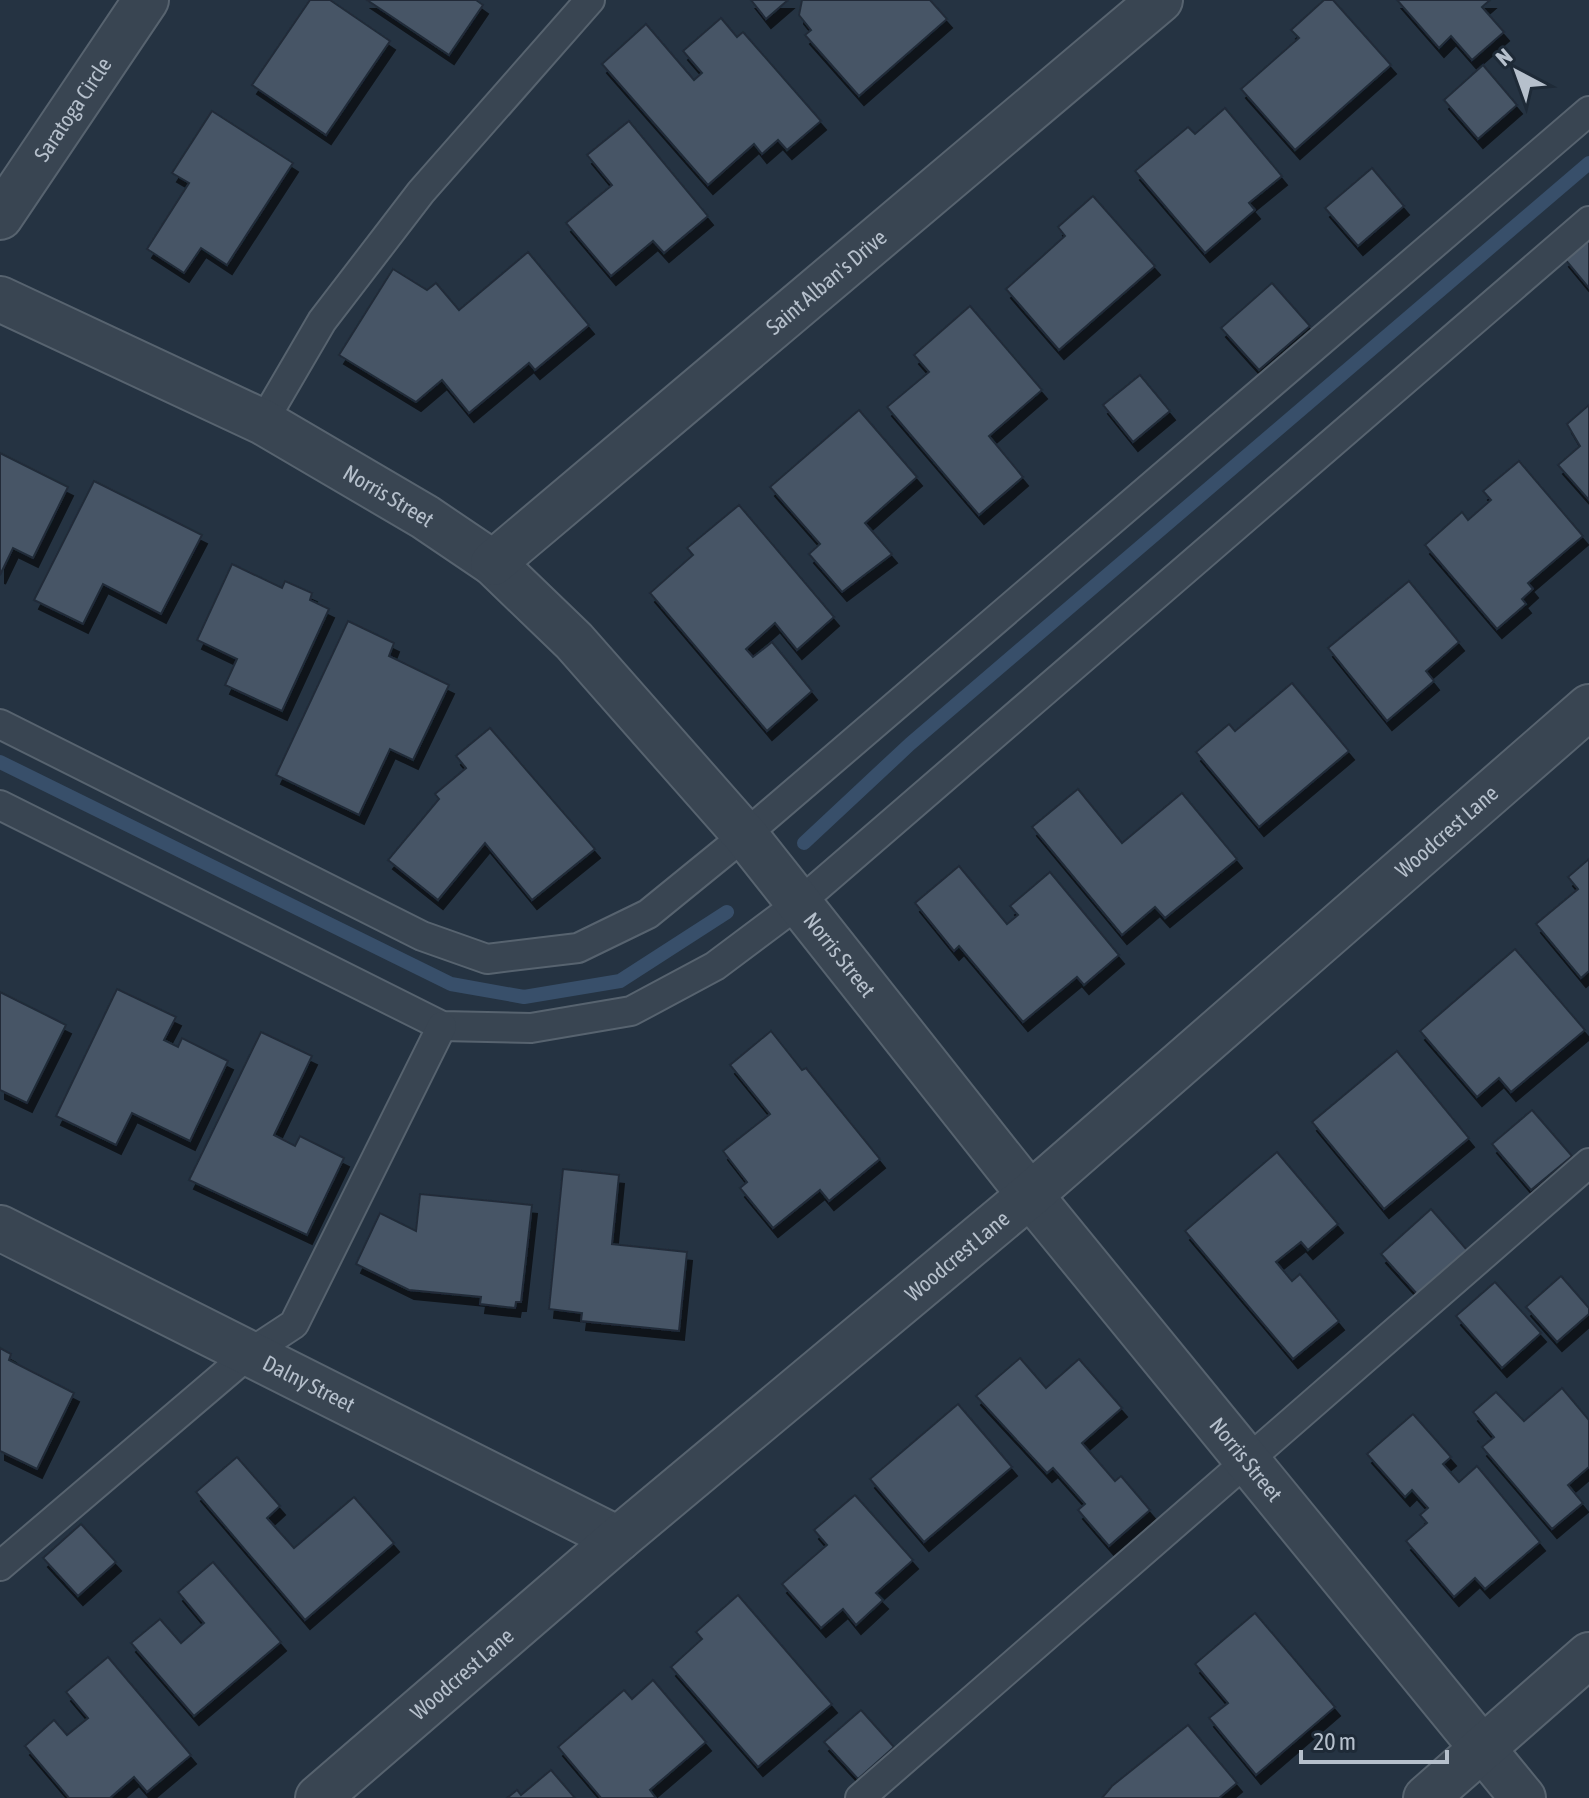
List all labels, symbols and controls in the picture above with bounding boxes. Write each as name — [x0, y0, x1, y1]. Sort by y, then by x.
north arrow — [1477, 32, 1557, 112]
text: N — [1490, 43, 1517, 71]
street label: Saratoga Circle — [28, 52, 117, 166]
street label: Saint Alban's Drive — [761, 224, 892, 340]
street label: Norris Street — [339, 459, 439, 532]
street label: Woodcrest Lane — [1390, 780, 1503, 883]
street label: Norris Street — [798, 907, 881, 1002]
street label: Woodcrest Lane — [900, 1205, 1014, 1307]
street label: Dalny Street — [259, 1350, 359, 1418]
street label: Norris Street — [1204, 1412, 1288, 1507]
street label: Woodcrest Lane — [405, 1622, 519, 1725]
scale bar — [1301, 1714, 1447, 1764]
text: 20 m — [1313, 1728, 1356, 1755]

